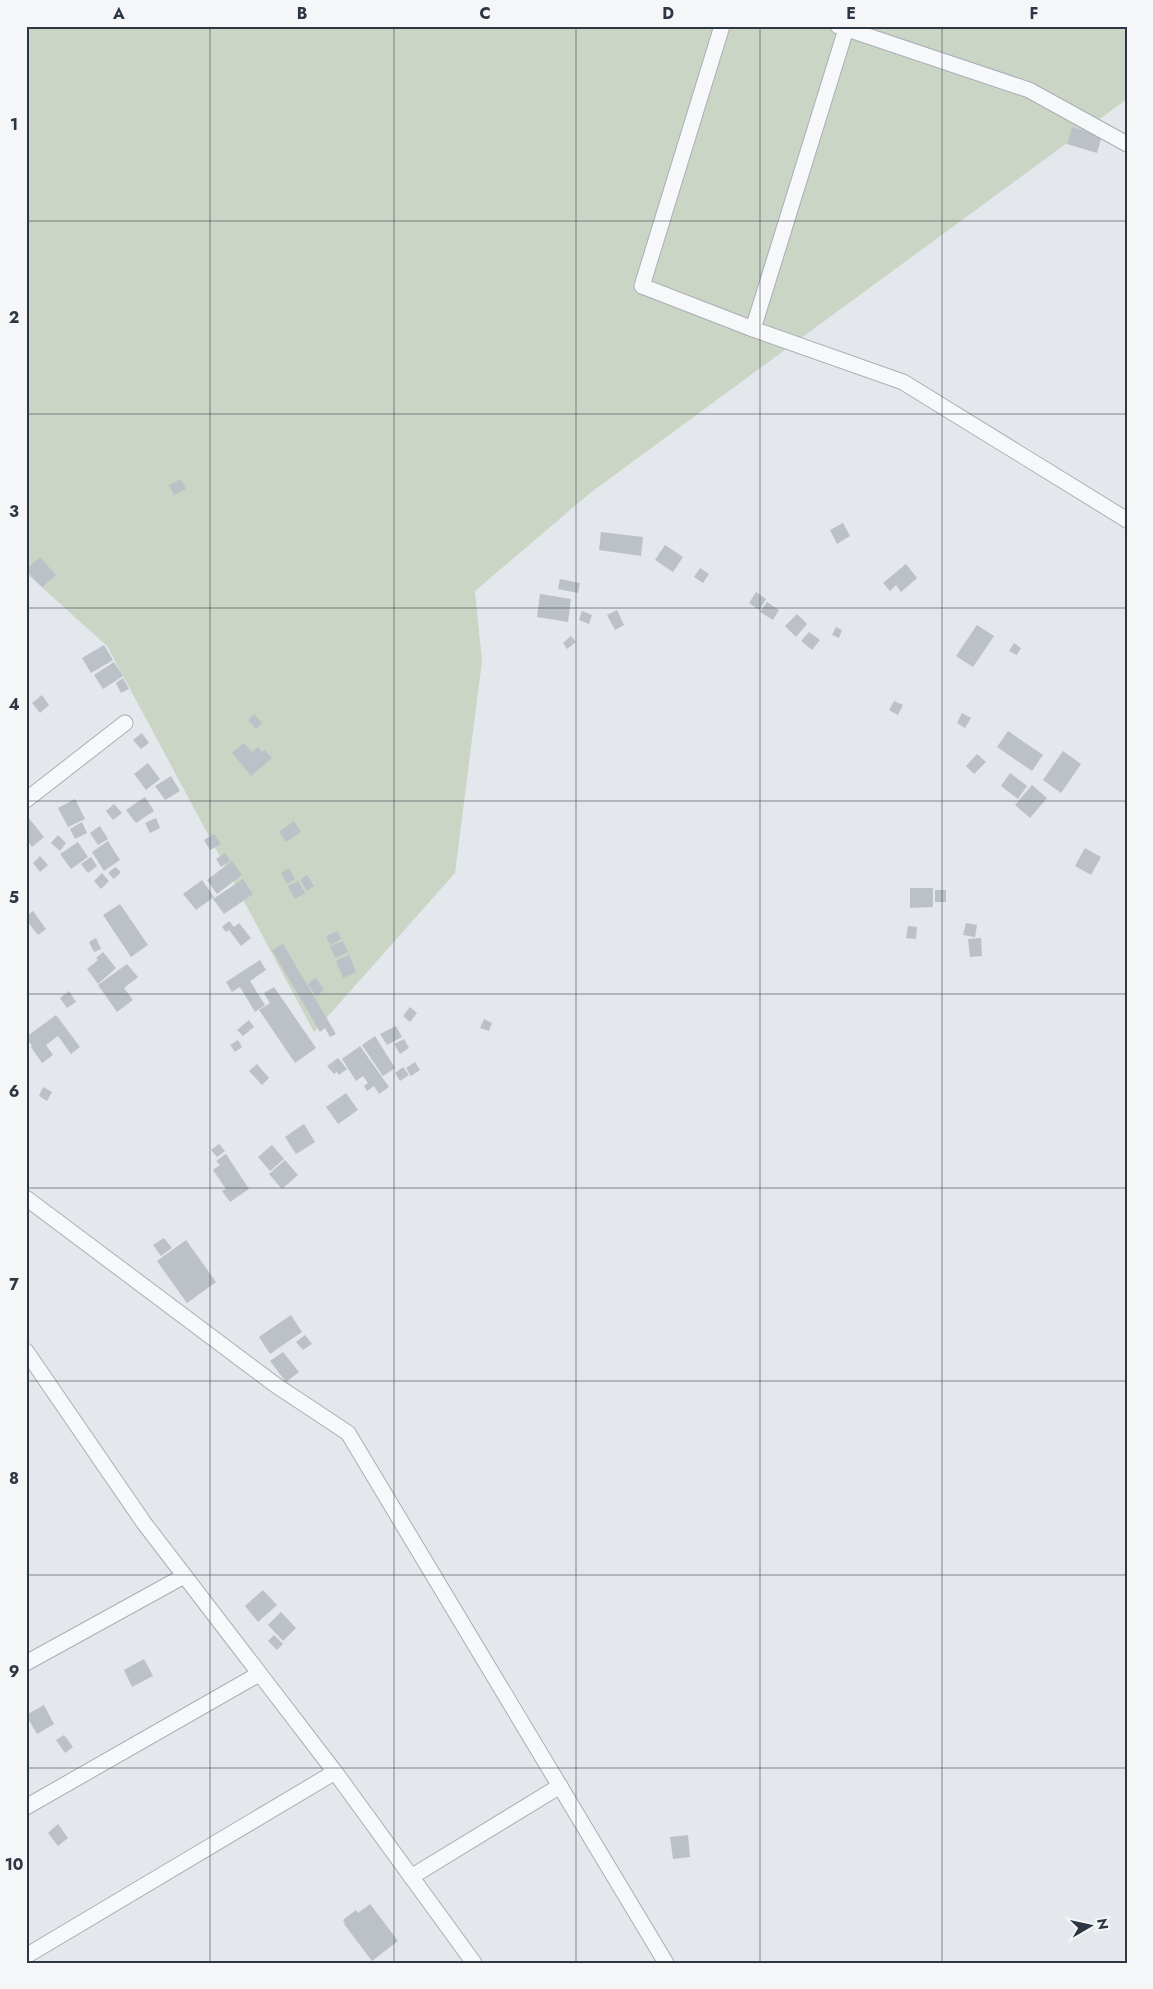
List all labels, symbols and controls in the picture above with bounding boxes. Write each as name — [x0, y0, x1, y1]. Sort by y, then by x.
text: A — [112, 2, 125, 25]
text: B — [297, 2, 307, 25]
text: C — [479, 2, 491, 25]
text: D — [662, 2, 674, 25]
text: E — [846, 2, 856, 25]
text: F — [1030, 2, 1038, 25]
text: 1 — [10, 113, 18, 136]
text: 2 — [9, 306, 19, 329]
text: 3 — [9, 500, 19, 523]
text: 4 — [8, 693, 20, 716]
text: 5 — [9, 886, 19, 909]
text: 6 — [9, 1080, 19, 1103]
text: 7 — [9, 1273, 19, 1296]
text: 8 — [9, 1467, 19, 1490]
text: 9 — [9, 1660, 19, 1683]
text: 10 — [5, 1853, 23, 1876]
north arrow — [1066, 1902, 1116, 1952]
text: N — [1092, 1917, 1114, 1931]

